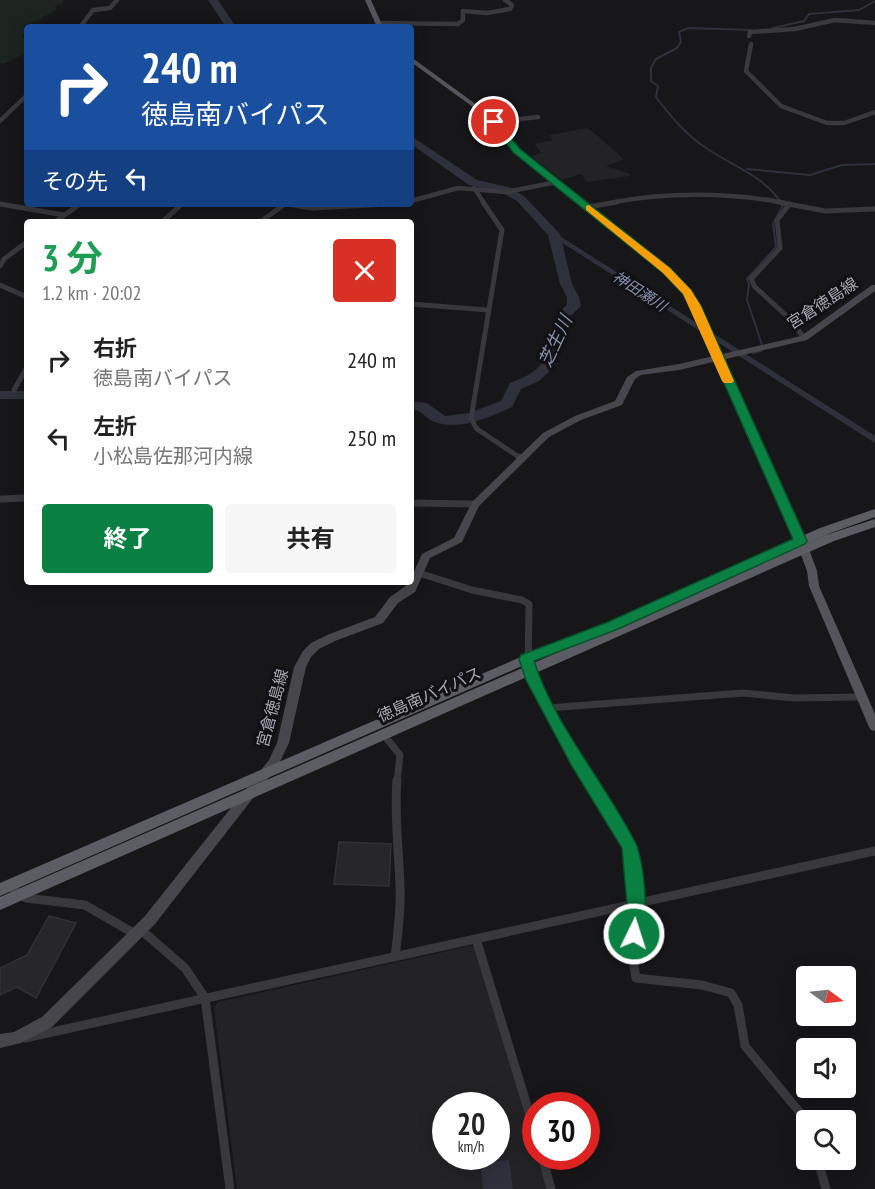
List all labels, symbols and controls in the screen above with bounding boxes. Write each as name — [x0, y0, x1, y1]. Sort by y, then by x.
text: 240 m — [141, 40, 238, 95]
icon: right — [42, 48, 120, 126]
pin — [468, 96, 519, 147]
text: 徳島南バイパス — [141, 97, 329, 131]
icon: arrive — [477, 105, 510, 138]
icon: left — [120, 162, 153, 195]
text: その先 — [42, 167, 108, 195]
text: 3 分 — [42, 234, 103, 281]
button: close — [333, 239, 396, 302]
water label: 神田瀬川 — [610, 267, 672, 316]
street label: 宮倉徳島線 — [783, 273, 861, 333]
text: 1.2 km · 20:02 — [42, 280, 141, 306]
water label: 芝生川 — [533, 310, 578, 370]
text: 右折 — [93, 334, 137, 362]
icon: right — [42, 344, 75, 377]
text: 240 m — [347, 346, 396, 374]
text: 徳島南バイパス — [93, 365, 233, 391]
text: 左折 — [93, 412, 137, 440]
icon: left — [42, 422, 75, 455]
text: 250 m — [347, 424, 396, 452]
text: 小松島佐那河内線 — [93, 443, 253, 469]
button: 終了 — [42, 504, 213, 573]
button: 共有 — [225, 504, 396, 573]
street label: 徳島南バイパス — [374, 662, 484, 726]
street label: 宮倉徳島線 — [252, 667, 292, 749]
position arrow — [602, 902, 666, 966]
north arrow — [796, 966, 856, 1026]
map controls — [796, 966, 856, 1170]
button: sound — [796, 1038, 856, 1098]
speed limit sign: 30 — [522, 1092, 600, 1170]
text: 20 — [457, 1104, 485, 1143]
button: search — [796, 1110, 856, 1170]
text: km/h — [458, 1137, 484, 1156]

